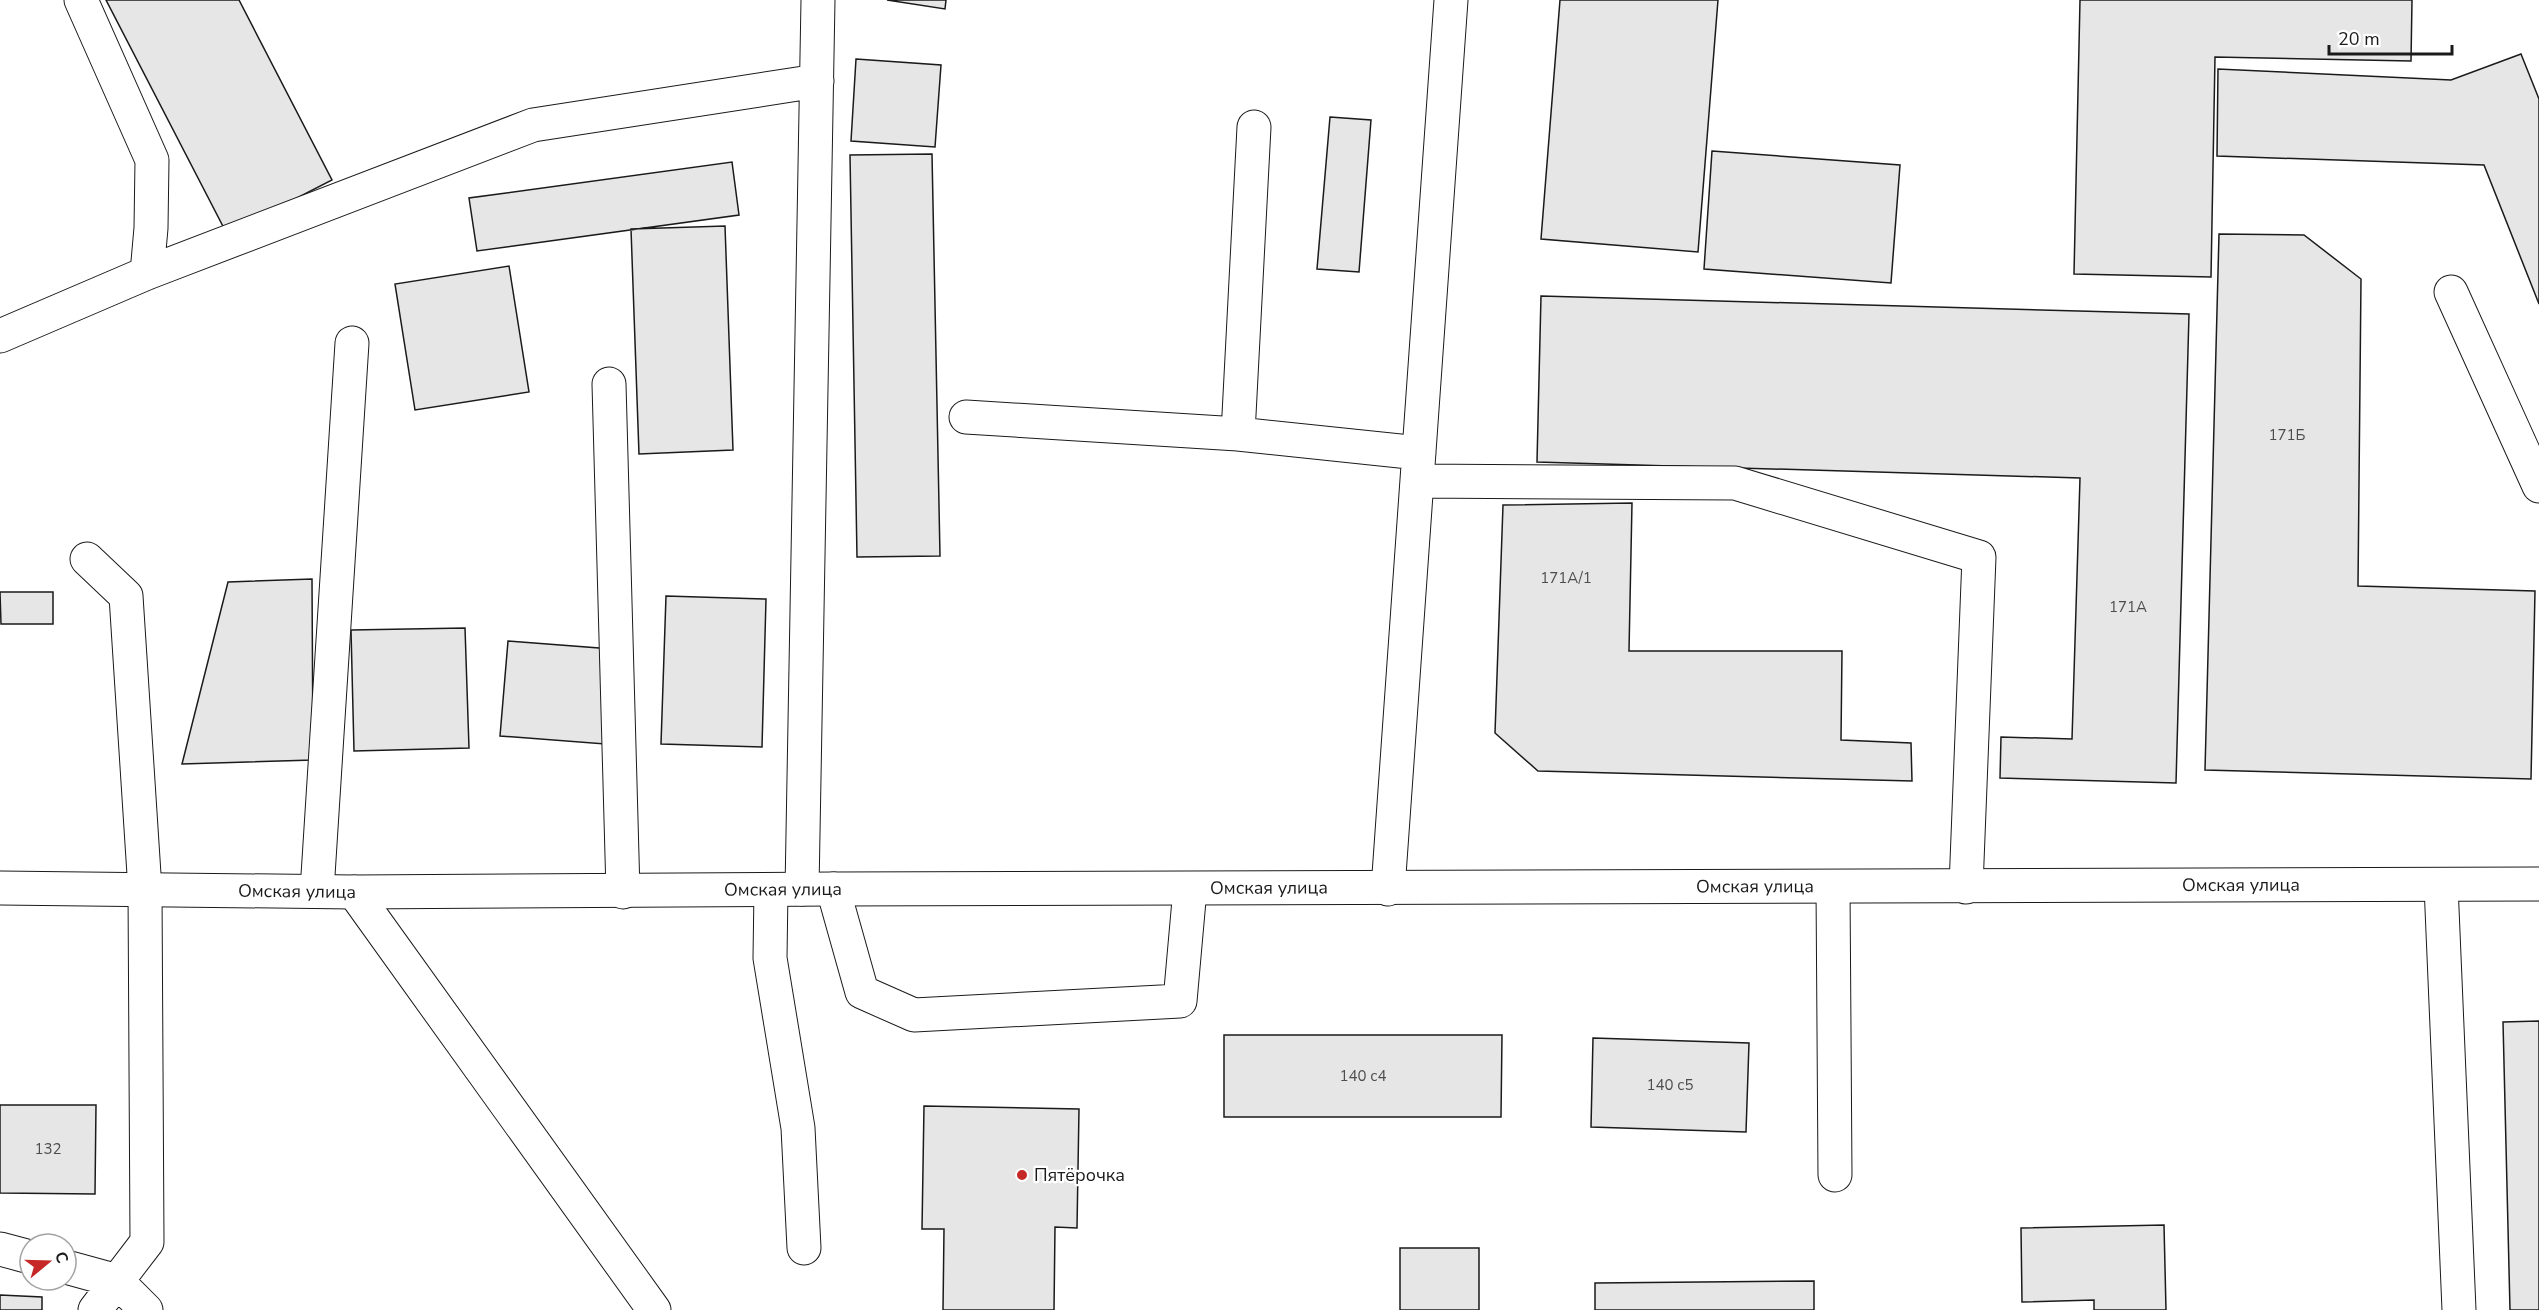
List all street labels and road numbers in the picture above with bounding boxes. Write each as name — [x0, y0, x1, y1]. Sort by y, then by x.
street label: Омская улица — [2182, 873, 2300, 897]
street label: Омская улица — [1696, 874, 1814, 898]
street label: Омская улица — [1210, 876, 1328, 900]
street label: Омская улица — [724, 877, 842, 902]
street label: Омская улица — [238, 879, 356, 904]

